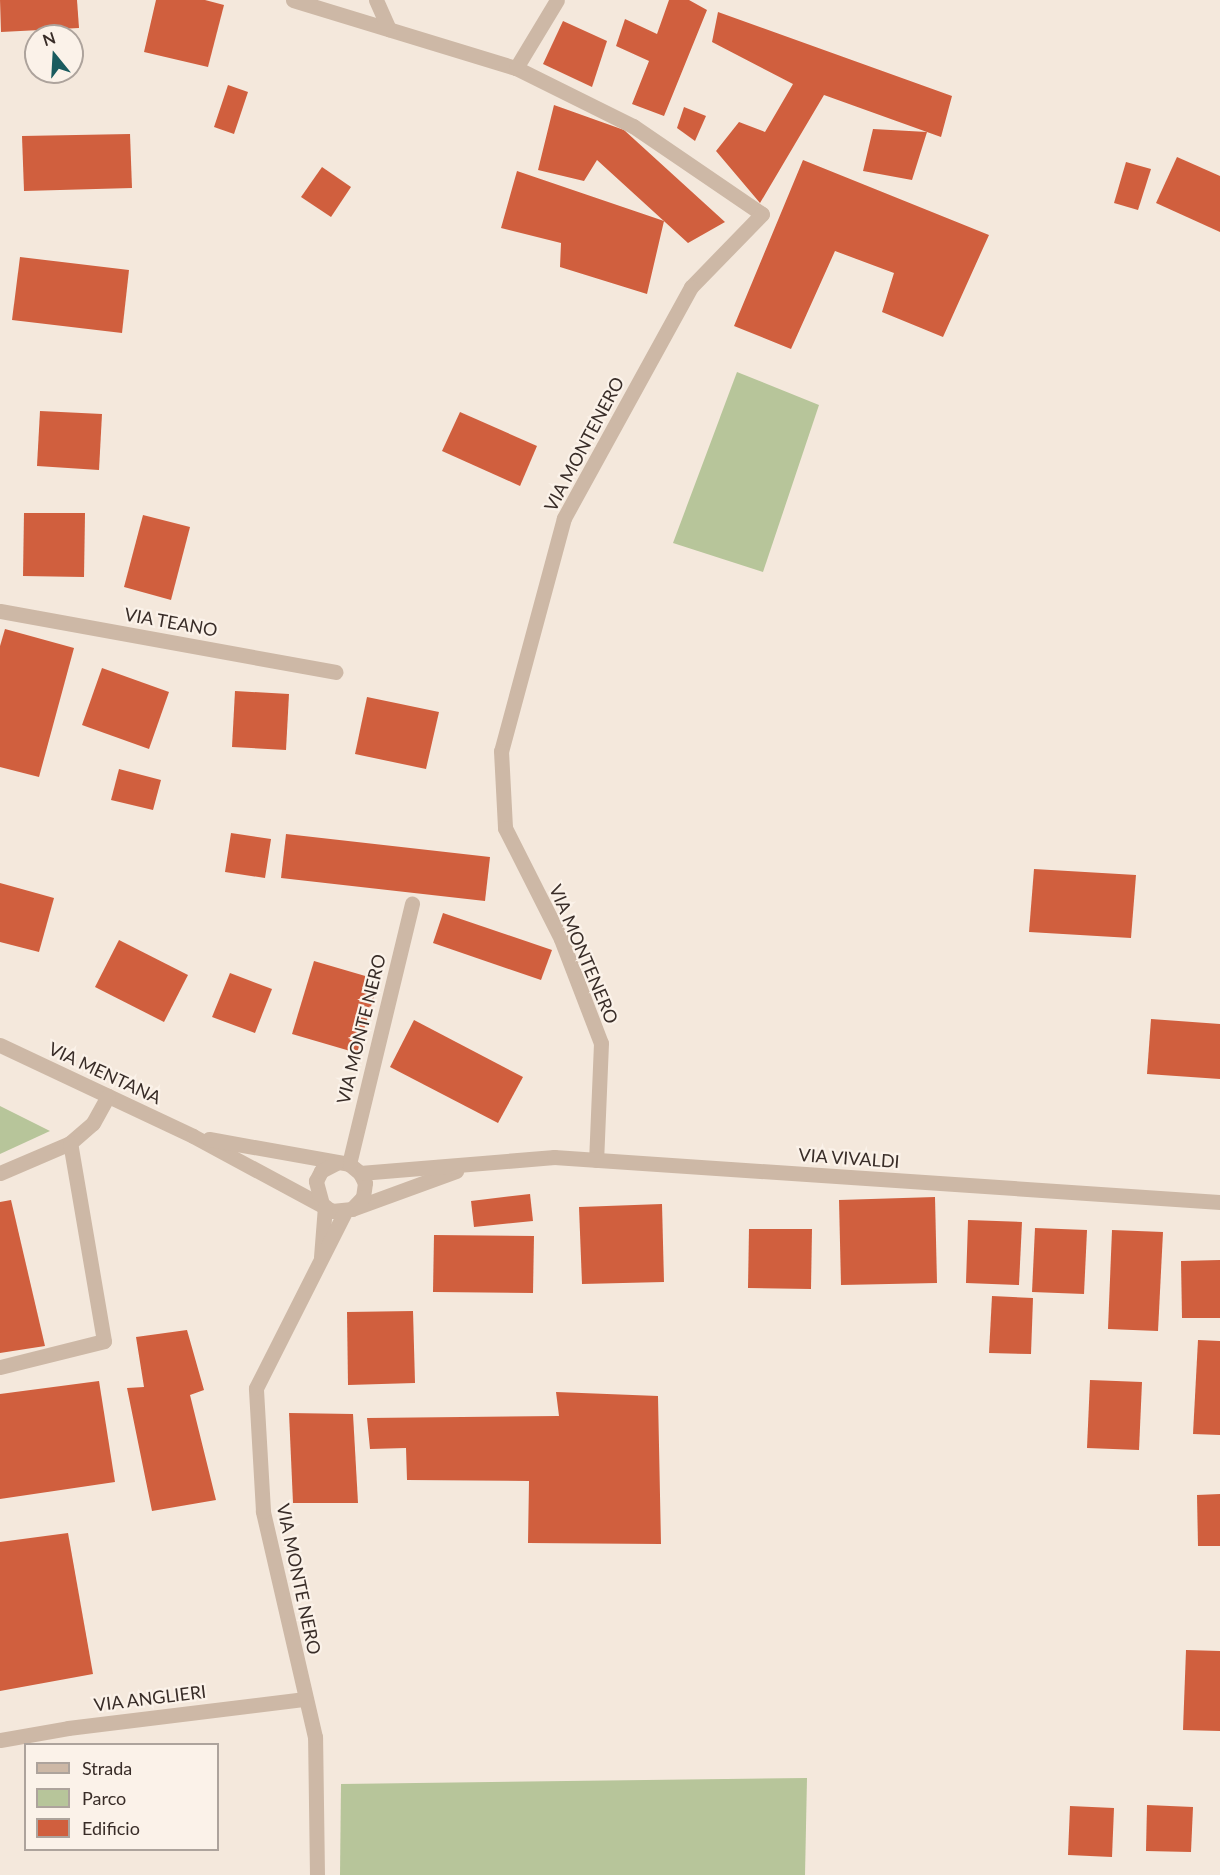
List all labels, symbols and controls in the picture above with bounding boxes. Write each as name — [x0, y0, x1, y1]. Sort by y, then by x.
north arrow — [24, 24, 84, 84]
text: N — [40, 27, 58, 49]
street label: VIA MONTENERO — [539, 373, 629, 515]
street label: VIA TEANO — [122, 603, 220, 641]
street label: VIA MONTENERO — [545, 881, 623, 1027]
street label: VIA MONTE NERO — [332, 952, 390, 1106]
street label: VIA MENTANA — [45, 1037, 165, 1109]
street label: VIA VIVALDI — [797, 1144, 901, 1172]
street label: VIA MONTE NERO — [272, 1501, 326, 1657]
street label: VIA ANGLIERI — [92, 1680, 208, 1716]
legend — [24, 1743, 219, 1851]
text: Strada — [82, 1757, 132, 1779]
text: Parco — [82, 1787, 126, 1809]
text: Edificio — [82, 1817, 140, 1839]

